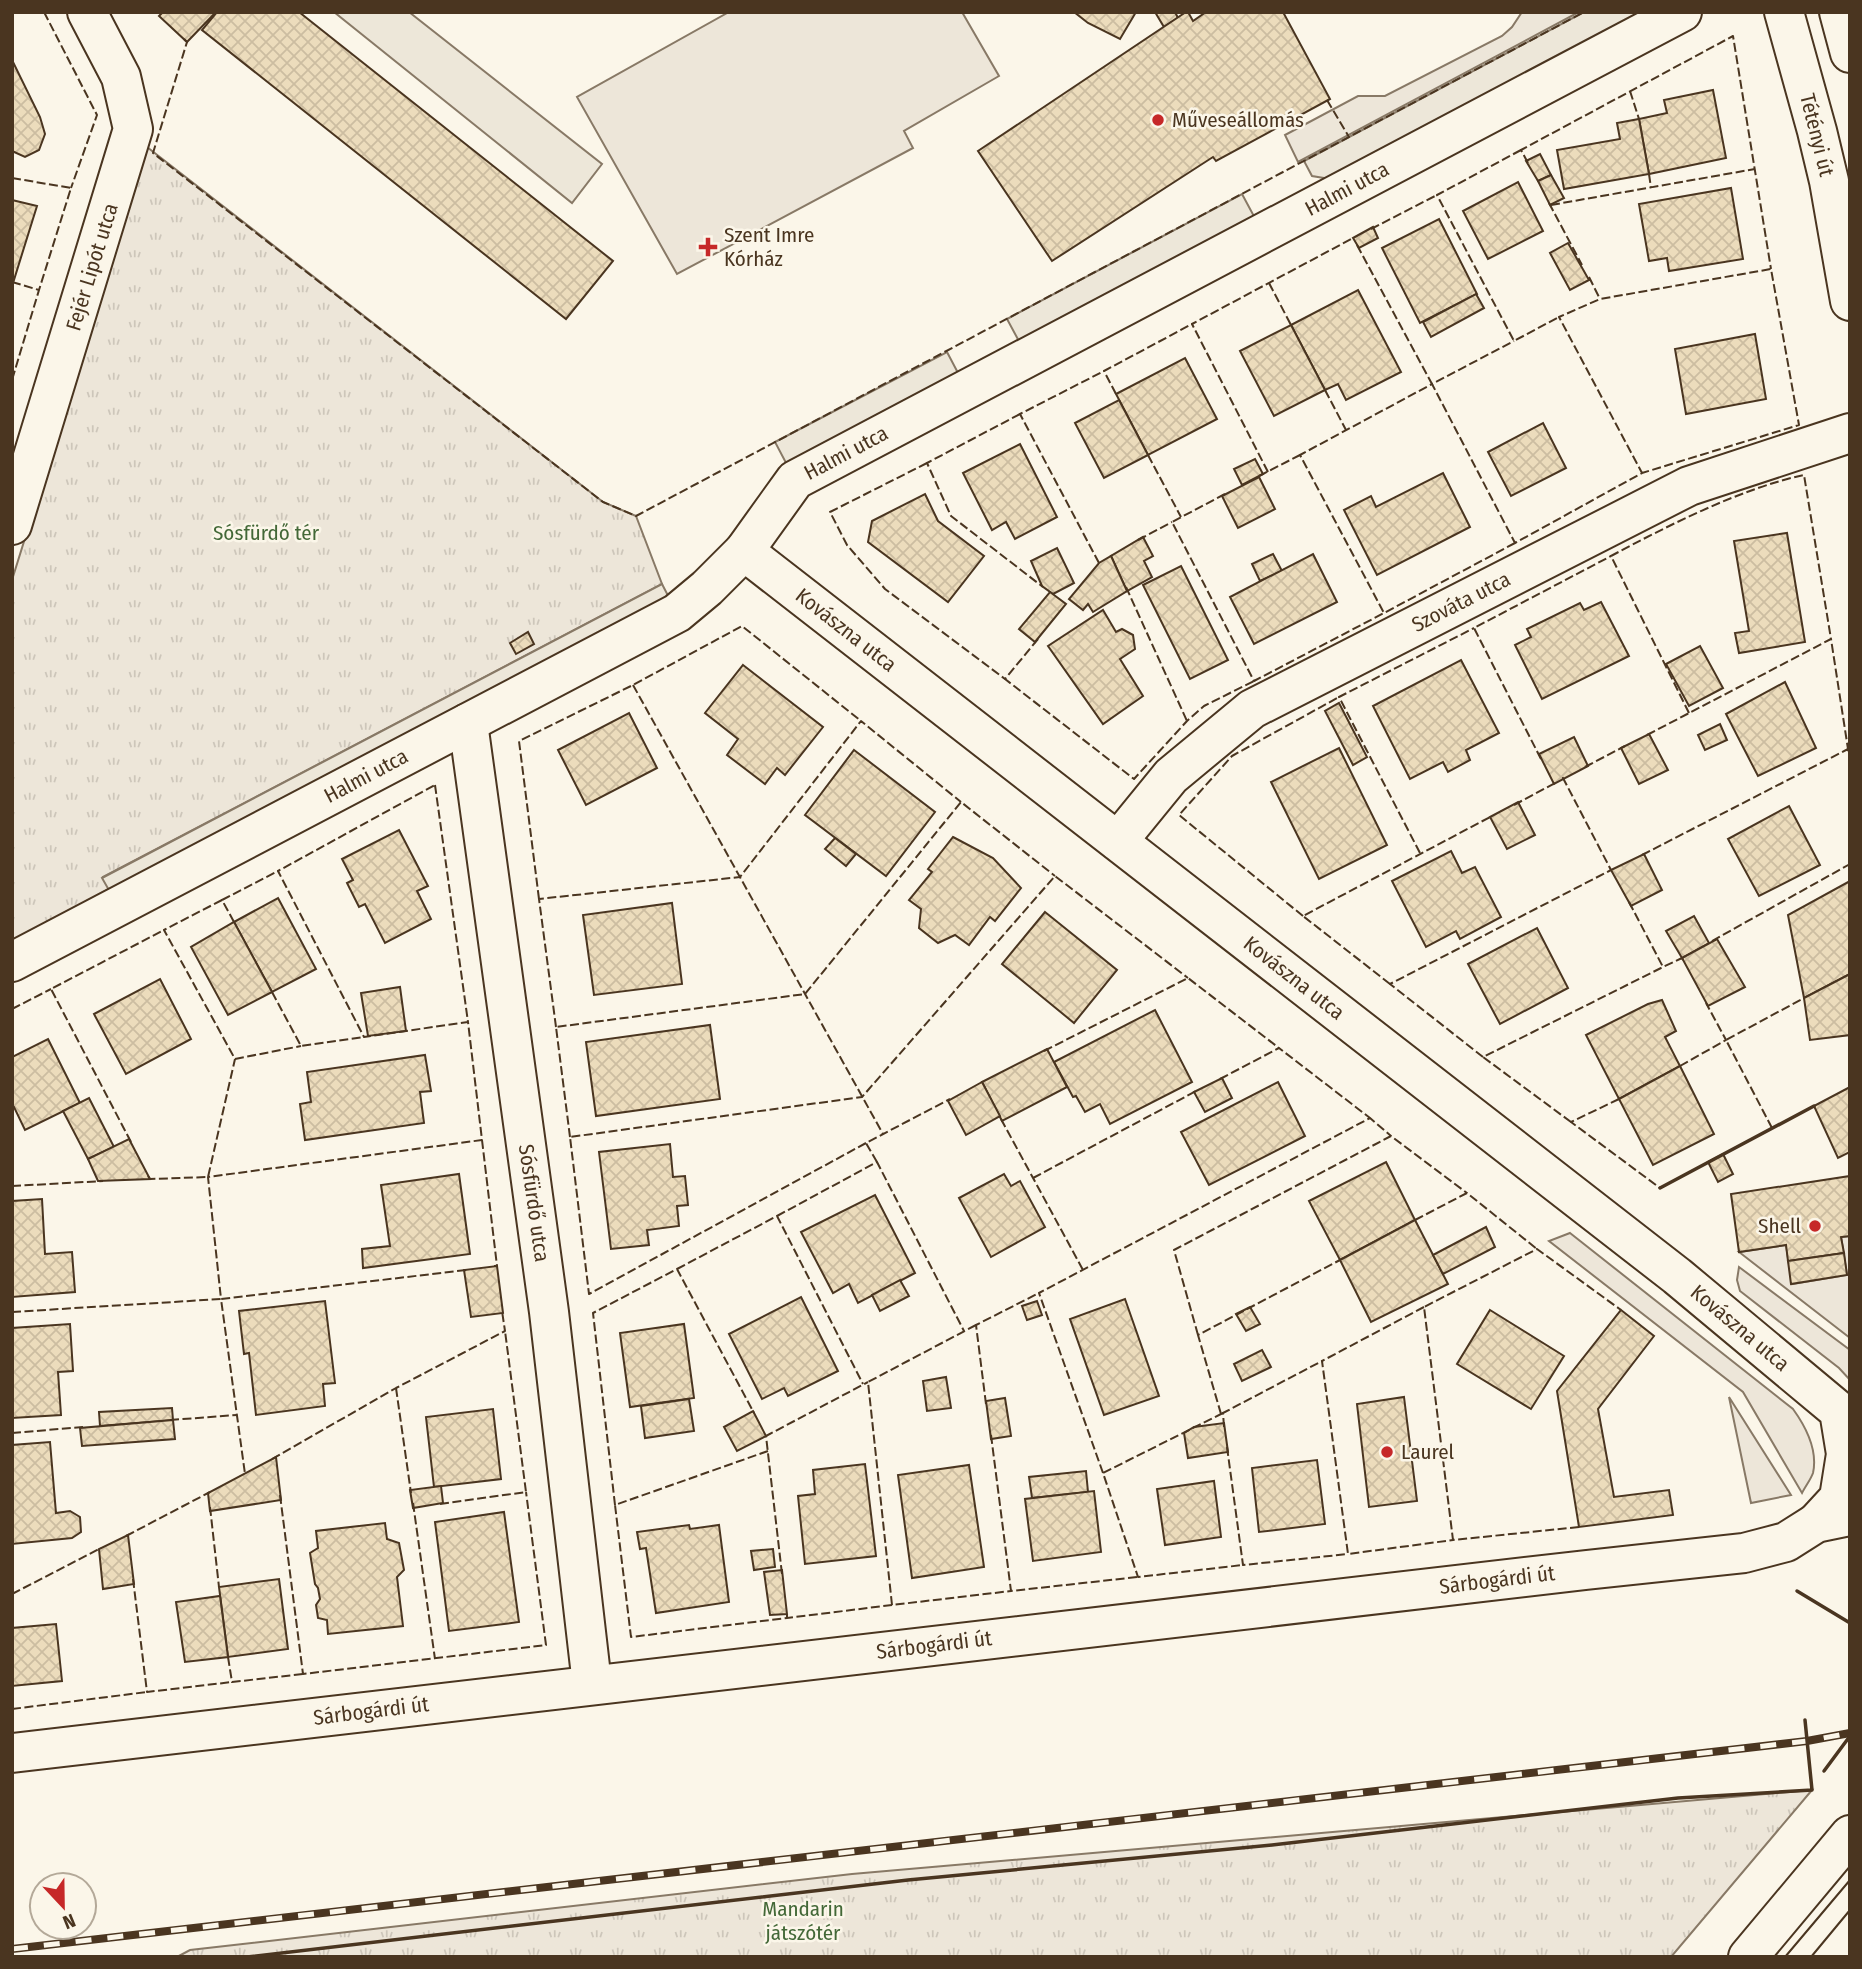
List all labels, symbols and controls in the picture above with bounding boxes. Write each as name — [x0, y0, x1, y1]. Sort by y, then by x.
street label: Tétényi út — [1794, 91, 1840, 179]
place label: Műveseállomás — [1172, 107, 1304, 133]
marker: Műveseállomás — [1150, 112, 1166, 128]
street label: Halmi utca — [1301, 156, 1393, 222]
street label: Fejér Lipót utca — [60, 200, 124, 334]
place label: Szent Imre Kórház — [724, 222, 814, 272]
marker: Szent Imre Kórház — [698, 237, 718, 257]
street label: Halmi utca — [800, 420, 892, 486]
park label: Sósfürdő tér — [213, 520, 320, 546]
street label: Szováta utca — [1407, 566, 1515, 638]
street label: Kovászna utca — [790, 582, 902, 678]
street label: Halmi utca — [320, 743, 412, 809]
street label: Kovászna utca — [1238, 930, 1350, 1026]
street label: Sósfürdő utca — [513, 1143, 555, 1263]
place label: Shell — [1758, 1213, 1801, 1239]
marker: Shell — [1807, 1218, 1823, 1234]
street label: Kovászna utca — [1685, 1279, 1795, 1377]
place label: Laurel — [1401, 1439, 1455, 1465]
marker: Laurel — [1379, 1444, 1395, 1460]
street label: Sárbogárdi út — [1438, 1560, 1556, 1600]
street label: Sárbogárdi út — [875, 1625, 993, 1665]
street label: Sárbogárdi út — [312, 1691, 430, 1731]
north arrow — [28, 1871, 98, 1941]
park label: Mandarin játszótér — [762, 1896, 844, 1946]
text: N — [60, 1909, 79, 1934]

